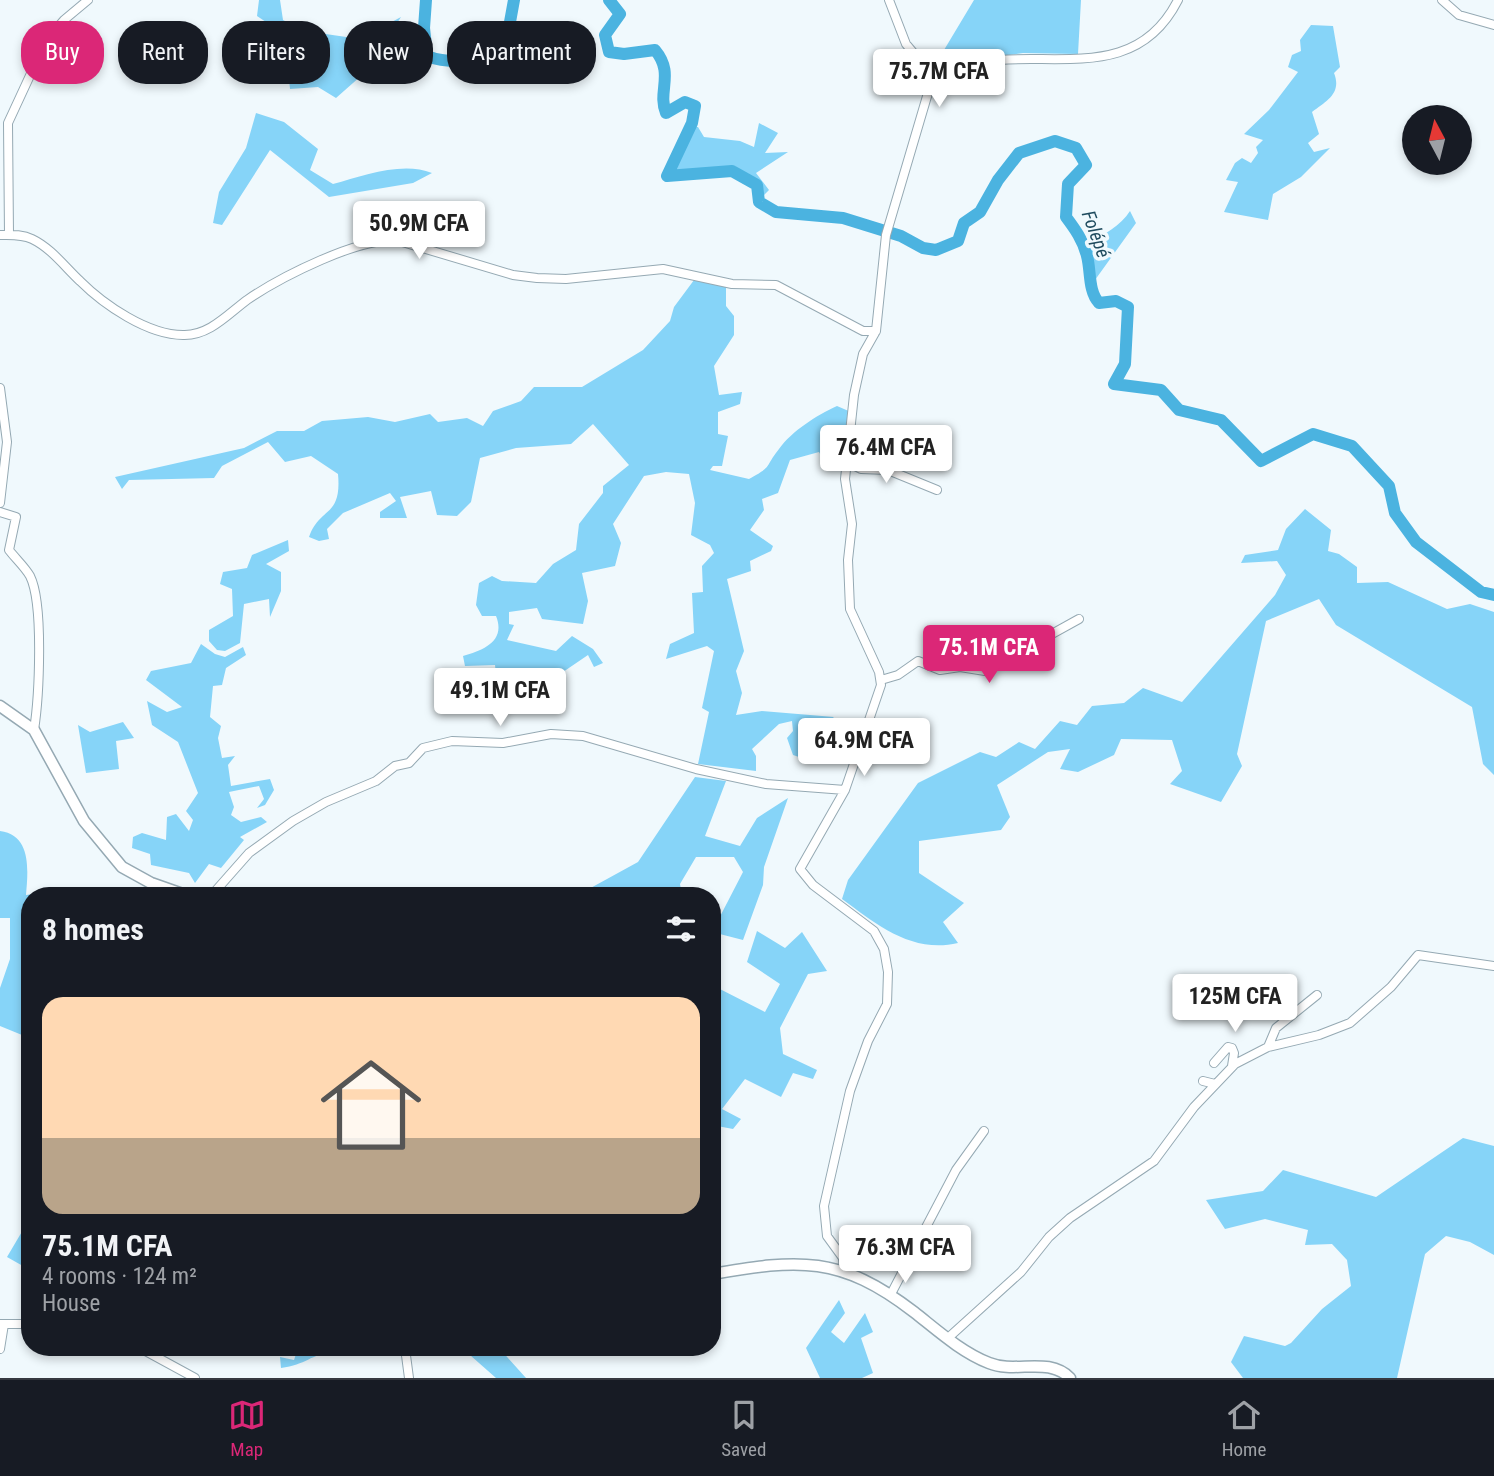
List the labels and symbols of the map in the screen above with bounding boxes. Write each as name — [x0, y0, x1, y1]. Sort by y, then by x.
pin: 75.7M CFA — [859, 50, 1019, 109]
north arrow — [1402, 105, 1472, 175]
pin: 50.9M CFA — [339, 202, 499, 261]
water label: Folépé — [1077, 207, 1115, 261]
pin: 76.4M CFA — [806, 426, 966, 485]
pin: 75.1M CFA — [909, 626, 1069, 685]
pin: 49.1M CFA — [420, 668, 580, 728]
pin: 64.9M CFA — [784, 718, 944, 778]
pin: 125M CFA — [1163, 974, 1307, 1034]
pin: 76.3M CFA — [825, 1226, 985, 1285]

